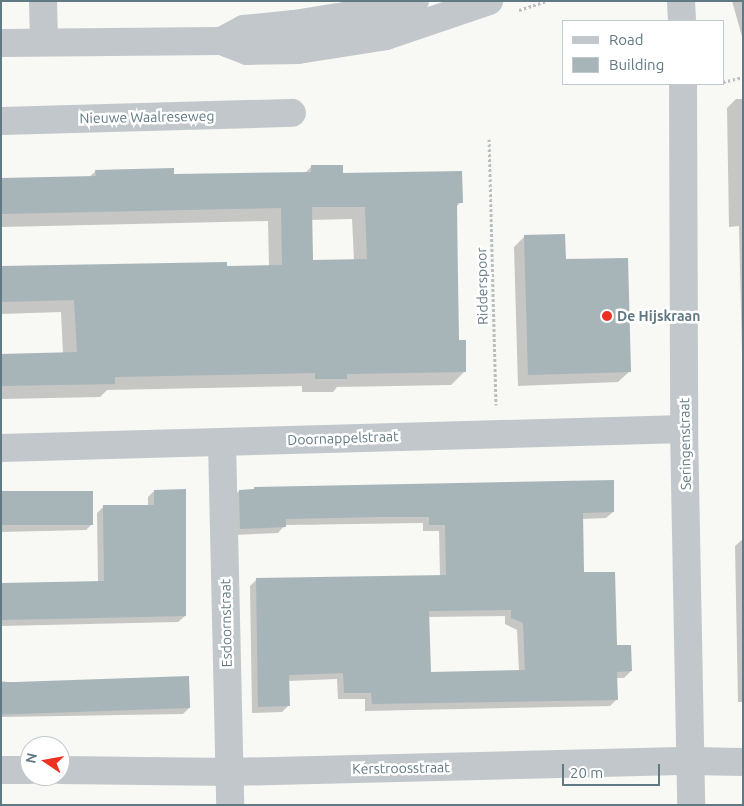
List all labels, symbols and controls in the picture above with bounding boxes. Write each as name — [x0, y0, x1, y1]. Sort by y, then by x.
legend — [562, 20, 724, 85]
text: Road — [609, 31, 644, 48]
text: Building — [609, 56, 664, 73]
street label: Nieuwe Waalreseweg — [79, 107, 215, 127]
street label: Ridderspoor — [473, 247, 491, 325]
place label: De Hijskraan — [617, 308, 700, 324]
marker: De Hijskraan — [601, 310, 613, 322]
street label: Seringenstraat — [676, 398, 694, 490]
street label: Doornappelstraat — [287, 428, 399, 448]
street label: Esdoornstraat — [217, 579, 235, 667]
north arrow — [20, 736, 70, 786]
text: N — [22, 751, 40, 765]
scale bar — [564, 754, 662, 786]
street label: Kerstroosstraat — [352, 759, 450, 777]
text: 20 m — [570, 764, 603, 781]

